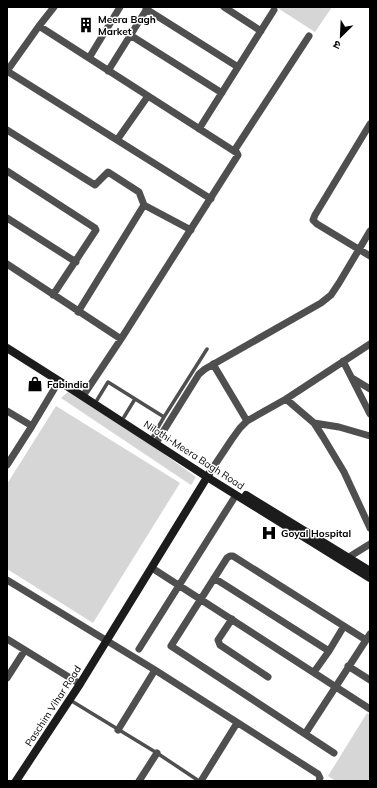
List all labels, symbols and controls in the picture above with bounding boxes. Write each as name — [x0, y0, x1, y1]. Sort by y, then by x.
place label: Meera Bagh Market — [98, 13, 156, 38]
building icon: Meera Bagh Market — [77, 16, 95, 34]
north arrow — [321, 16, 361, 56]
text: उ — [331, 37, 343, 53]
shop icon: Fabindia — [26, 375, 44, 393]
place label: Fabindia — [47, 378, 89, 391]
street label: Nilothi-Meera Bagh Road — [141, 418, 247, 492]
hospital icon: Goyal Hospital — [260, 524, 278, 542]
place label: Goyal Hospital — [281, 527, 351, 540]
street label: Paschim Vihar Road — [22, 663, 84, 749]

